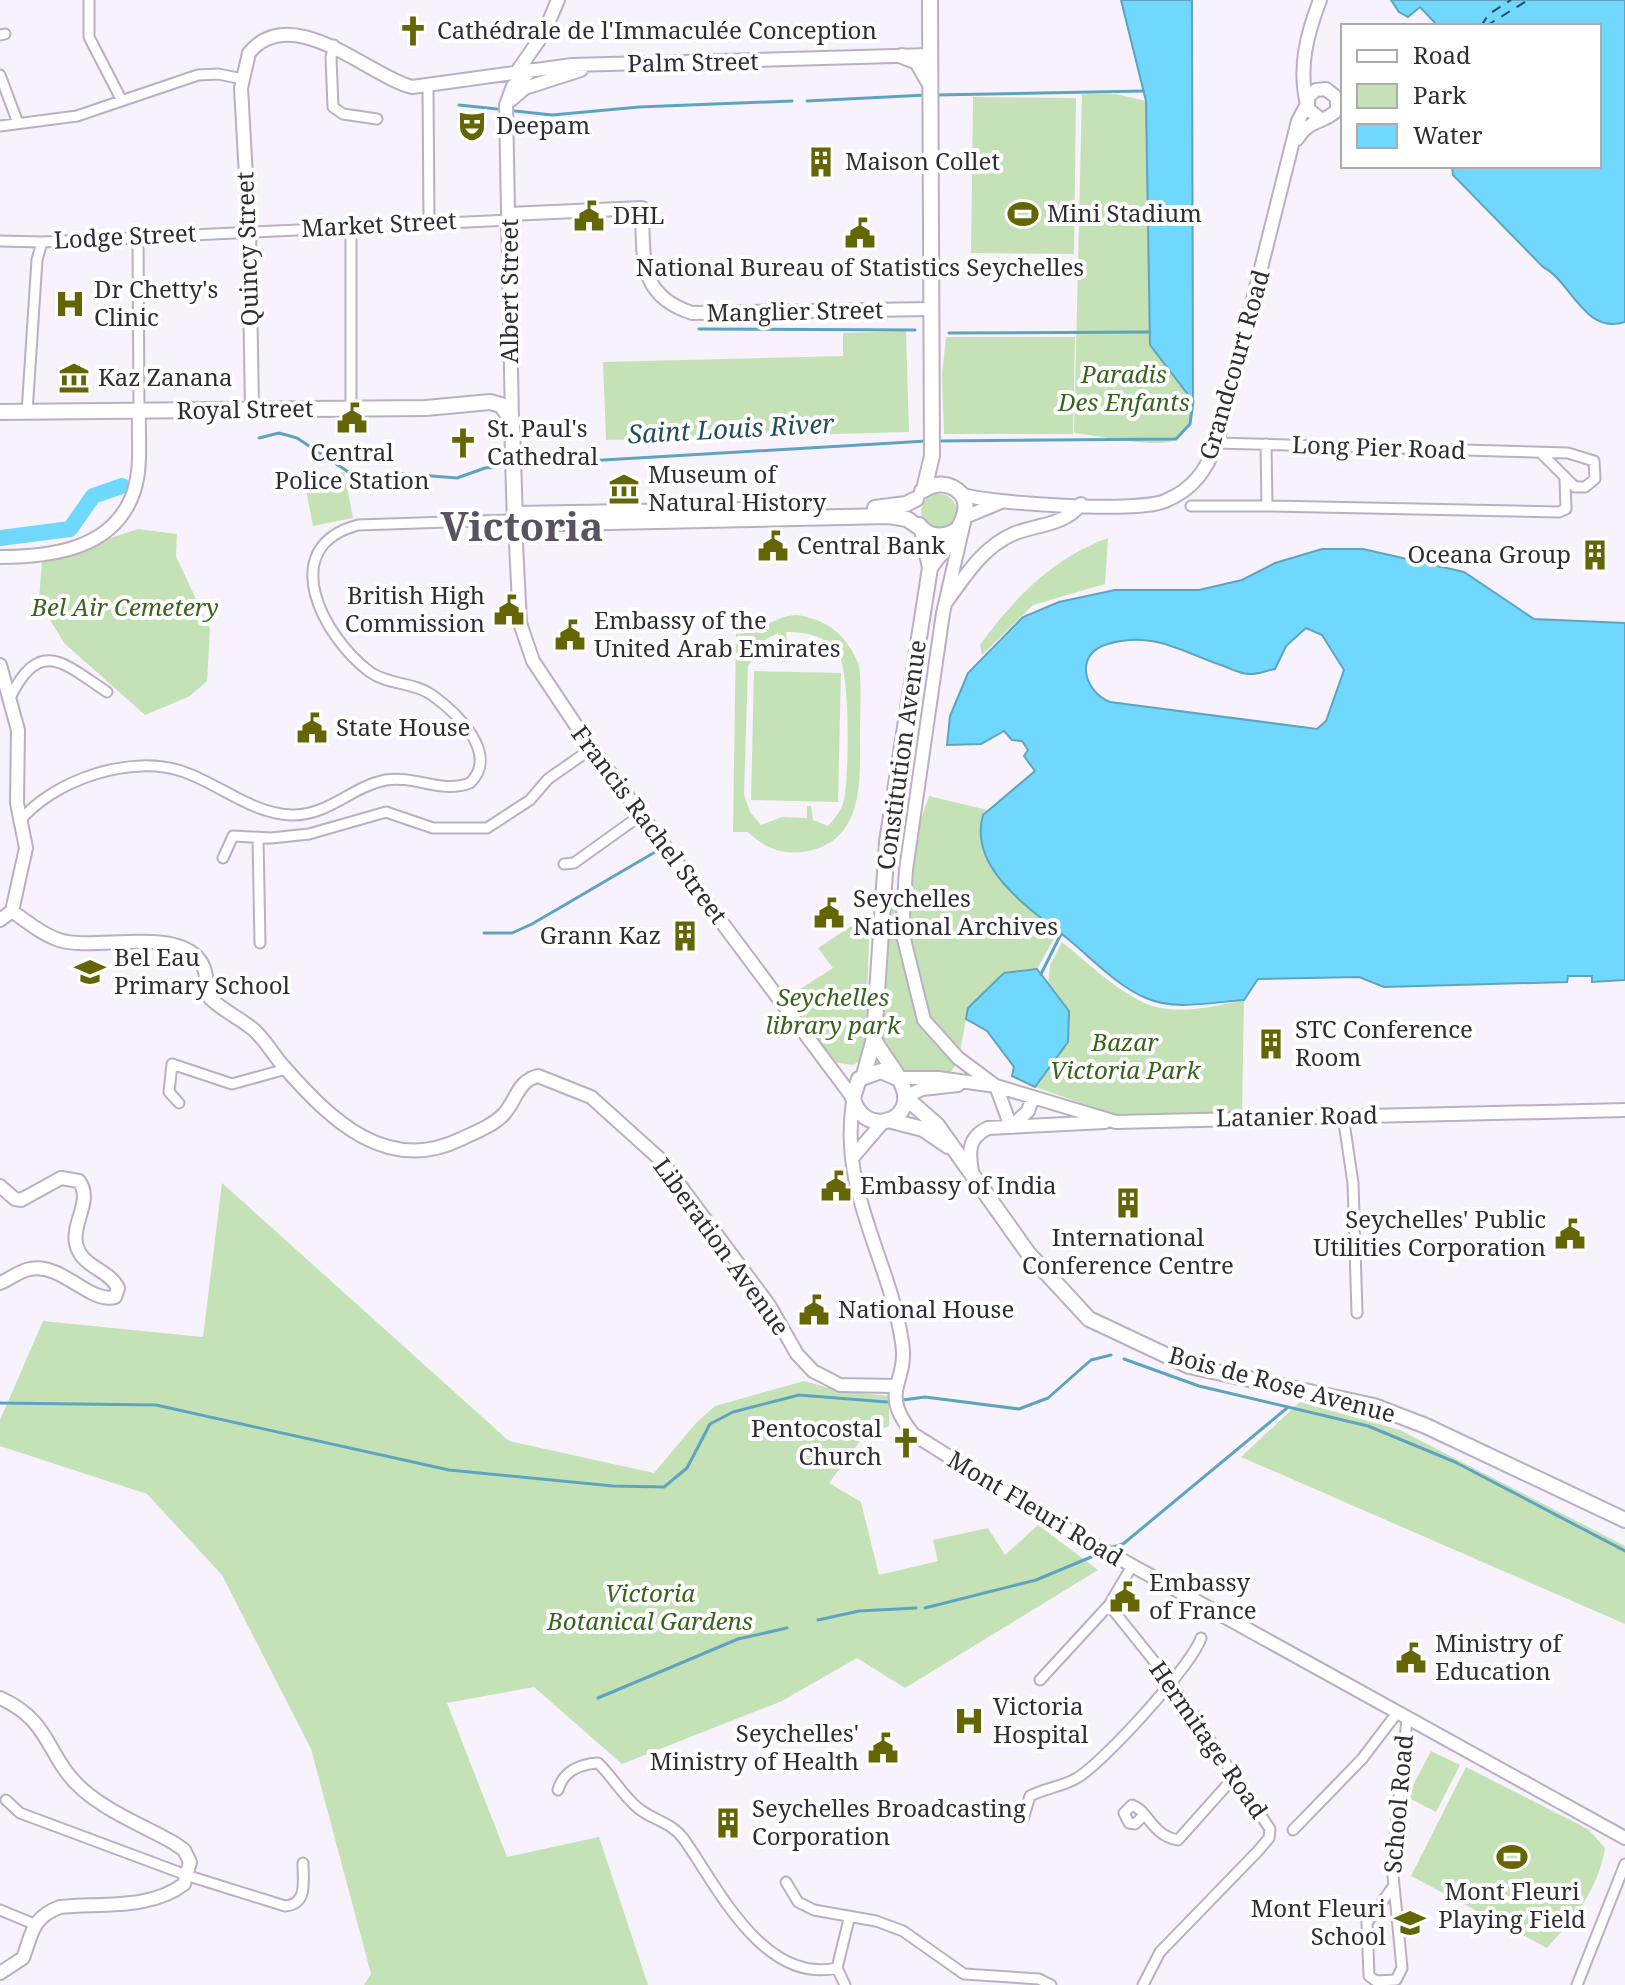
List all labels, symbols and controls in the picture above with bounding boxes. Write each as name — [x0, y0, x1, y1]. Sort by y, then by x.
place label: Cathédrale de l'Immaculée Conception — [437, 13, 877, 46]
church icon: Cathédrale de l'Immaculée Conception — [396, 14, 430, 48]
legend — [1341, 24, 1601, 168]
text: Road — [1413, 38, 1471, 71]
street label: Palm Street — [627, 44, 759, 79]
text: Park — [1413, 78, 1467, 111]
place label: Deepam — [496, 108, 590, 141]
theatre icon: Deepam — [455, 109, 489, 143]
text: Water — [1413, 118, 1483, 151]
place label: Maison Collet — [845, 144, 1000, 177]
building icon: Maison Collet — [804, 145, 838, 179]
street label: Quincy Street — [227, 171, 266, 327]
place label: Mini Stadium — [1047, 196, 1202, 229]
sports icon: Mini Stadium — [1006, 197, 1040, 231]
place label: DHL — [613, 198, 664, 231]
public building icon: DHL — [572, 199, 606, 233]
street label: Market Street — [300, 203, 457, 244]
street label: Lodge Street — [53, 215, 197, 256]
public building icon: National Bureau of Statistics Seychelles — [843, 216, 877, 250]
street label: Albert Street — [492, 219, 525, 363]
place label: National Bureau of Statistics Seychelles — [636, 250, 1084, 283]
street label: Grandcourt Road — [1191, 265, 1277, 464]
place label: Dr Chetty's Clinic — [94, 272, 218, 333]
hospital icon: Dr Chetty's Clinic — [53, 287, 87, 321]
street label: Manglier Street — [706, 292, 884, 329]
park label: Paradis Des Enfants — [1057, 357, 1190, 418]
place label: Kaz Zanana — [98, 360, 233, 393]
museum icon: Kaz Zanana — [57, 361, 91, 395]
street label: Royal Street — [176, 391, 314, 426]
public building icon: Central Police Station — [335, 401, 369, 435]
water label: Saint Louis River — [627, 405, 836, 451]
place label: St. Paul's Cathedral — [487, 411, 599, 472]
church icon: St. Paul's Cathedral — [446, 426, 480, 460]
street label: Long Pier Road — [1292, 427, 1467, 466]
place label: Central Police Station — [275, 435, 429, 496]
place label: Museum of Natural History — [648, 457, 827, 518]
museum icon: Museum of Natural History — [607, 472, 641, 506]
district label: Victoria — [441, 498, 603, 553]
place label: Central Bank — [797, 528, 946, 561]
public building icon: Central Bank — [756, 529, 790, 563]
place label: Oceana Group — [1408, 537, 1571, 570]
building icon: Oceana Group — [1578, 538, 1612, 572]
place label: British High Commission — [345, 578, 485, 639]
park label: Bel Air Cemetery — [30, 590, 219, 623]
public building icon: British High Commission — [492, 593, 526, 627]
place label: Embassy of the United Arab Emirates — [594, 603, 841, 664]
public building icon: Embassy of the United Arab Emirates — [553, 618, 587, 652]
street label: Constitution Avenue — [868, 638, 933, 872]
place label: State House — [336, 710, 470, 743]
public building icon: State House — [295, 711, 329, 745]
street label: Francis Rachel Street — [565, 718, 736, 930]
place label: Seychelles National Archives — [853, 881, 1058, 942]
public building icon: Seychelles National Archives — [812, 896, 846, 930]
place label: Grann Kaz — [540, 918, 661, 951]
building icon: Grann Kaz — [668, 919, 702, 953]
place label: Bel Eau Primary School — [114, 940, 291, 1001]
school or university icon: Bel Eau Primary School — [73, 955, 107, 989]
park label: Seychelles library park — [765, 980, 902, 1041]
place label: STC Conference Room — [1295, 1012, 1473, 1073]
park label: Bazar Victoria Park — [1050, 1025, 1201, 1086]
building icon: STC Conference Room — [1254, 1027, 1288, 1061]
street label: Latanier Road — [1216, 1098, 1378, 1133]
street label: Liberation Avenue — [647, 1151, 798, 1342]
place label: Embassy of India — [860, 1168, 1057, 1201]
public building icon: Embassy of India — [819, 1169, 853, 1203]
building icon: International Conference Centre — [1111, 1186, 1145, 1220]
place label: Seychelles' Public Utilities Corporation — [1313, 1202, 1546, 1263]
public building icon: Seychelles' Public Utilities Corporation — [1553, 1217, 1587, 1251]
place label: International Conference Centre — [1022, 1220, 1234, 1281]
place label: National House — [838, 1292, 1014, 1325]
public building icon: National House — [797, 1293, 831, 1327]
street label: Bois de Rose Avenue — [1165, 1337, 1399, 1430]
place label: Pentocostal Church — [751, 1411, 883, 1472]
church icon: Pentocostal Church — [889, 1426, 923, 1460]
street label: Mont Fleuri Road — [942, 1442, 1130, 1573]
place label: Embassy of France — [1149, 1565, 1257, 1626]
park label: Victoria Botanical Gardens — [546, 1576, 753, 1637]
public building icon: Embassy of France — [1108, 1580, 1142, 1614]
place label: Ministry of Education — [1435, 1626, 1564, 1687]
public building icon: Ministry of Education — [1394, 1641, 1428, 1675]
street label: Hermitage Road — [1143, 1654, 1276, 1825]
place label: Victoria Hospital — [993, 1689, 1089, 1750]
hospital icon: Victoria Hospital — [952, 1704, 986, 1738]
place label: Seychelles' Ministry of Health — [650, 1716, 859, 1777]
public building icon: Seychelles' Ministry of Health — [866, 1731, 900, 1765]
street label: School Road — [1375, 1733, 1420, 1875]
place label: Seychelles Broadcasting Corporation — [752, 1791, 1026, 1852]
building icon: Seychelles Broadcasting Corporation — [711, 1806, 745, 1840]
sports icon: Mont Fleuri Playing Field — [1495, 1840, 1529, 1874]
place label: Mont Fleuri Playing Field — [1438, 1874, 1586, 1935]
place label: Mont Fleuri School — [1251, 1891, 1387, 1952]
school or university icon: Mont Fleuri School — [1393, 1906, 1427, 1940]

